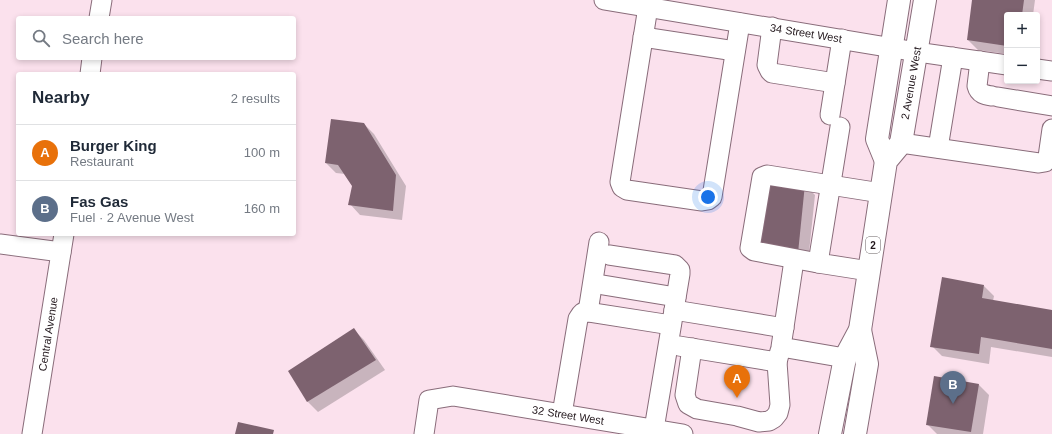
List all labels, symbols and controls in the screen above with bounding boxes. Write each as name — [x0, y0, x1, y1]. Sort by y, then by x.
map controls — [1004, 12, 1040, 84]
button: + — [1004, 12, 1040, 48]
search box — [16, 16, 296, 60]
street label: 34 Street West — [769, 21, 843, 45]
icon: search — [30, 27, 52, 49]
text: Search here — [62, 30, 144, 47]
street label: 2 Avenue West — [899, 46, 923, 120]
button: − — [1004, 48, 1040, 84]
text: Nearby — [32, 88, 90, 107]
text: 2 results — [231, 91, 280, 106]
text: Burger King — [70, 137, 157, 154]
text: A — [40, 145, 50, 160]
text: 100 m — [244, 145, 280, 160]
text: Restaurant — [70, 154, 134, 169]
your location — [698, 187, 718, 207]
text: Fas Gas — [70, 193, 128, 210]
text: B — [40, 201, 50, 216]
text: 160 m — [244, 201, 280, 216]
text: Fuel · 2 Avenue West — [70, 210, 194, 225]
road number: 2 — [866, 237, 880, 253]
street label: Central Avenue — [36, 296, 60, 372]
pin: A — [724, 365, 750, 398]
pin: B — [940, 371, 966, 404]
street label: 32 Street West — [531, 403, 605, 427]

